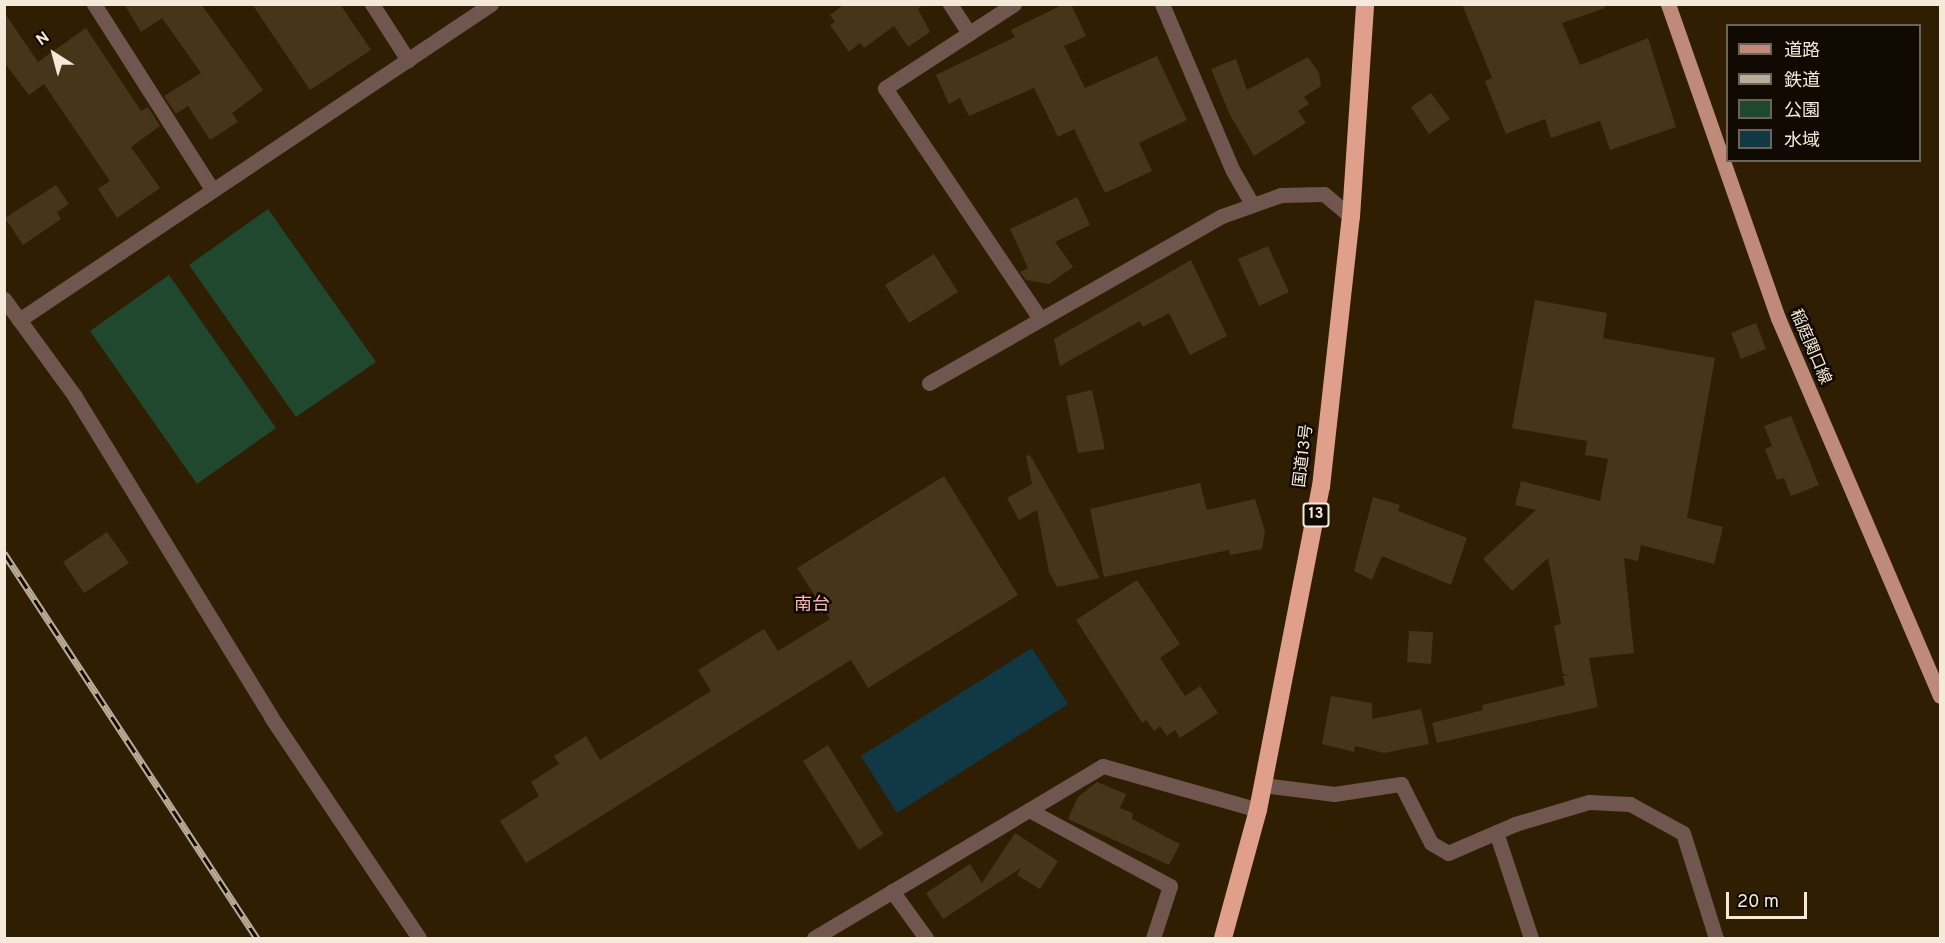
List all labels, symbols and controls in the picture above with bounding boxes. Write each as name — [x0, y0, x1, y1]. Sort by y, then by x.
north arrow — [24, 24, 84, 84]
legend — [1726, 24, 1921, 162]
text: N — [33, 28, 54, 51]
text: 道路 — [1784, 40, 1820, 63]
text: 鉄道 — [1784, 70, 1820, 93]
text: 公園 — [1784, 100, 1820, 123]
text: 水域 — [1784, 130, 1820, 153]
street label: 稲庭関口線 — [1786, 306, 1834, 388]
street label: 国道13号 — [1291, 423, 1317, 489]
road number: 13 — [1302, 503, 1330, 527]
district label: 南台 — [794, 595, 830, 617]
scale bar — [1729, 880, 1810, 918]
text: 20 m — [1737, 891, 1779, 914]

